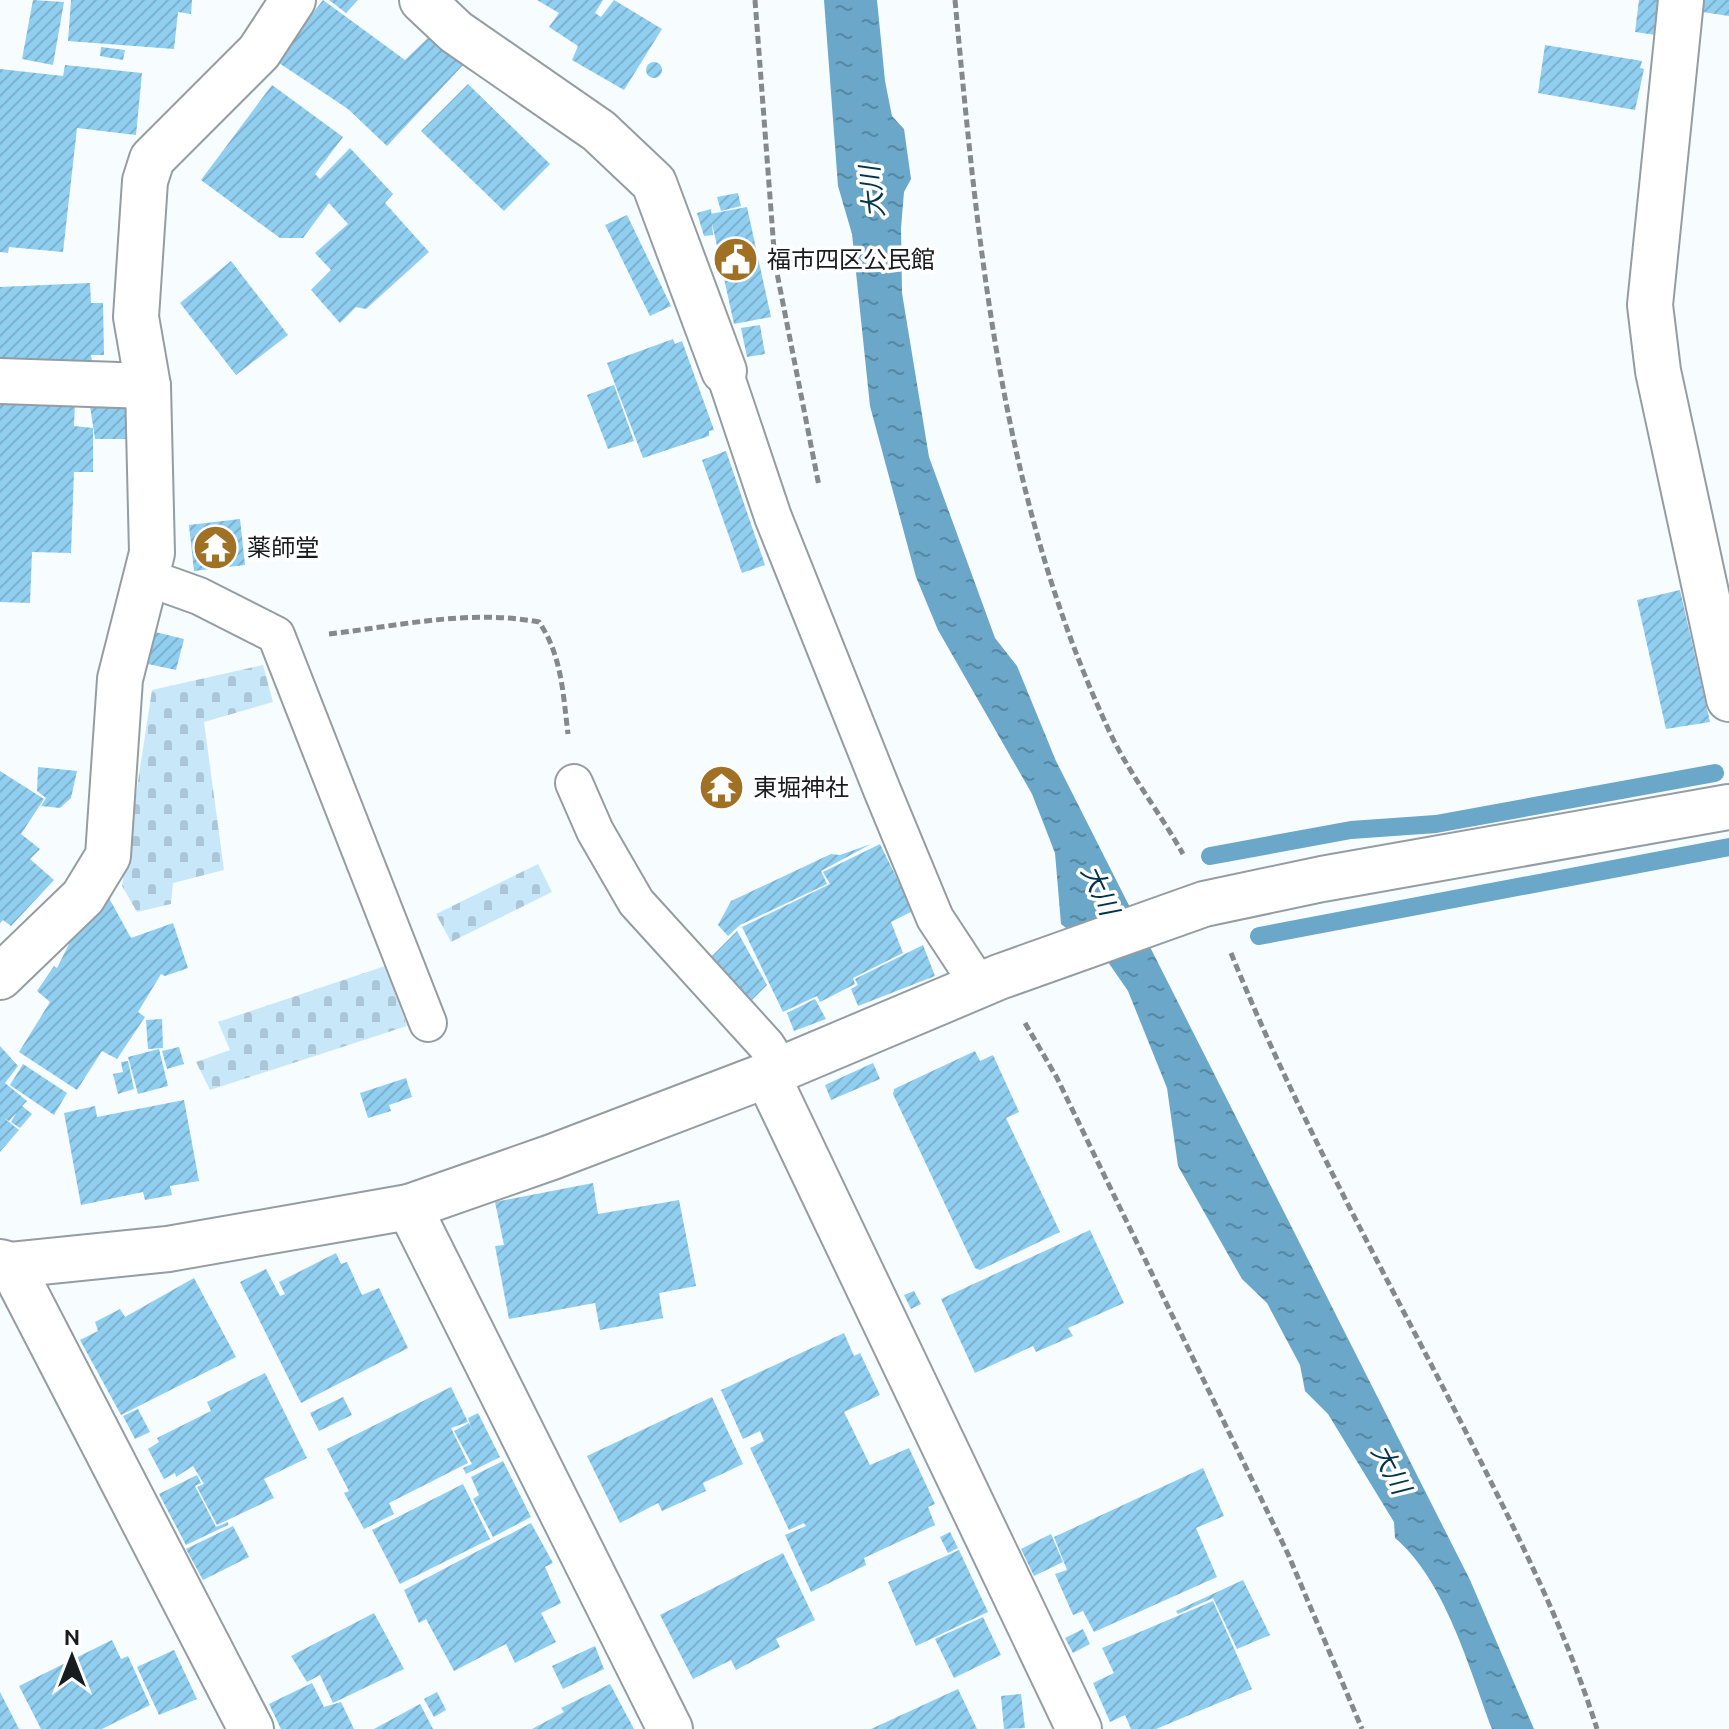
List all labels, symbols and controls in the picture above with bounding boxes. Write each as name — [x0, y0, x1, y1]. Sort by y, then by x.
water label: 大川 — [854, 162, 889, 219]
public building icon: 福市四区公民館 — [712, 236, 760, 284]
place label: 福市四区公民館 — [767, 246, 935, 273]
temple icon: 薬師堂 — [192, 524, 240, 572]
place label: 薬師堂 — [247, 534, 319, 561]
temple icon: 東堀神社 — [698, 764, 746, 812]
place label: 東堀神社 — [753, 774, 849, 801]
water label: 大川 — [1076, 860, 1126, 922]
water label: 大川 — [1366, 1439, 1418, 1501]
north arrow — [32, 1617, 112, 1697]
text: N — [64, 1624, 80, 1649]

